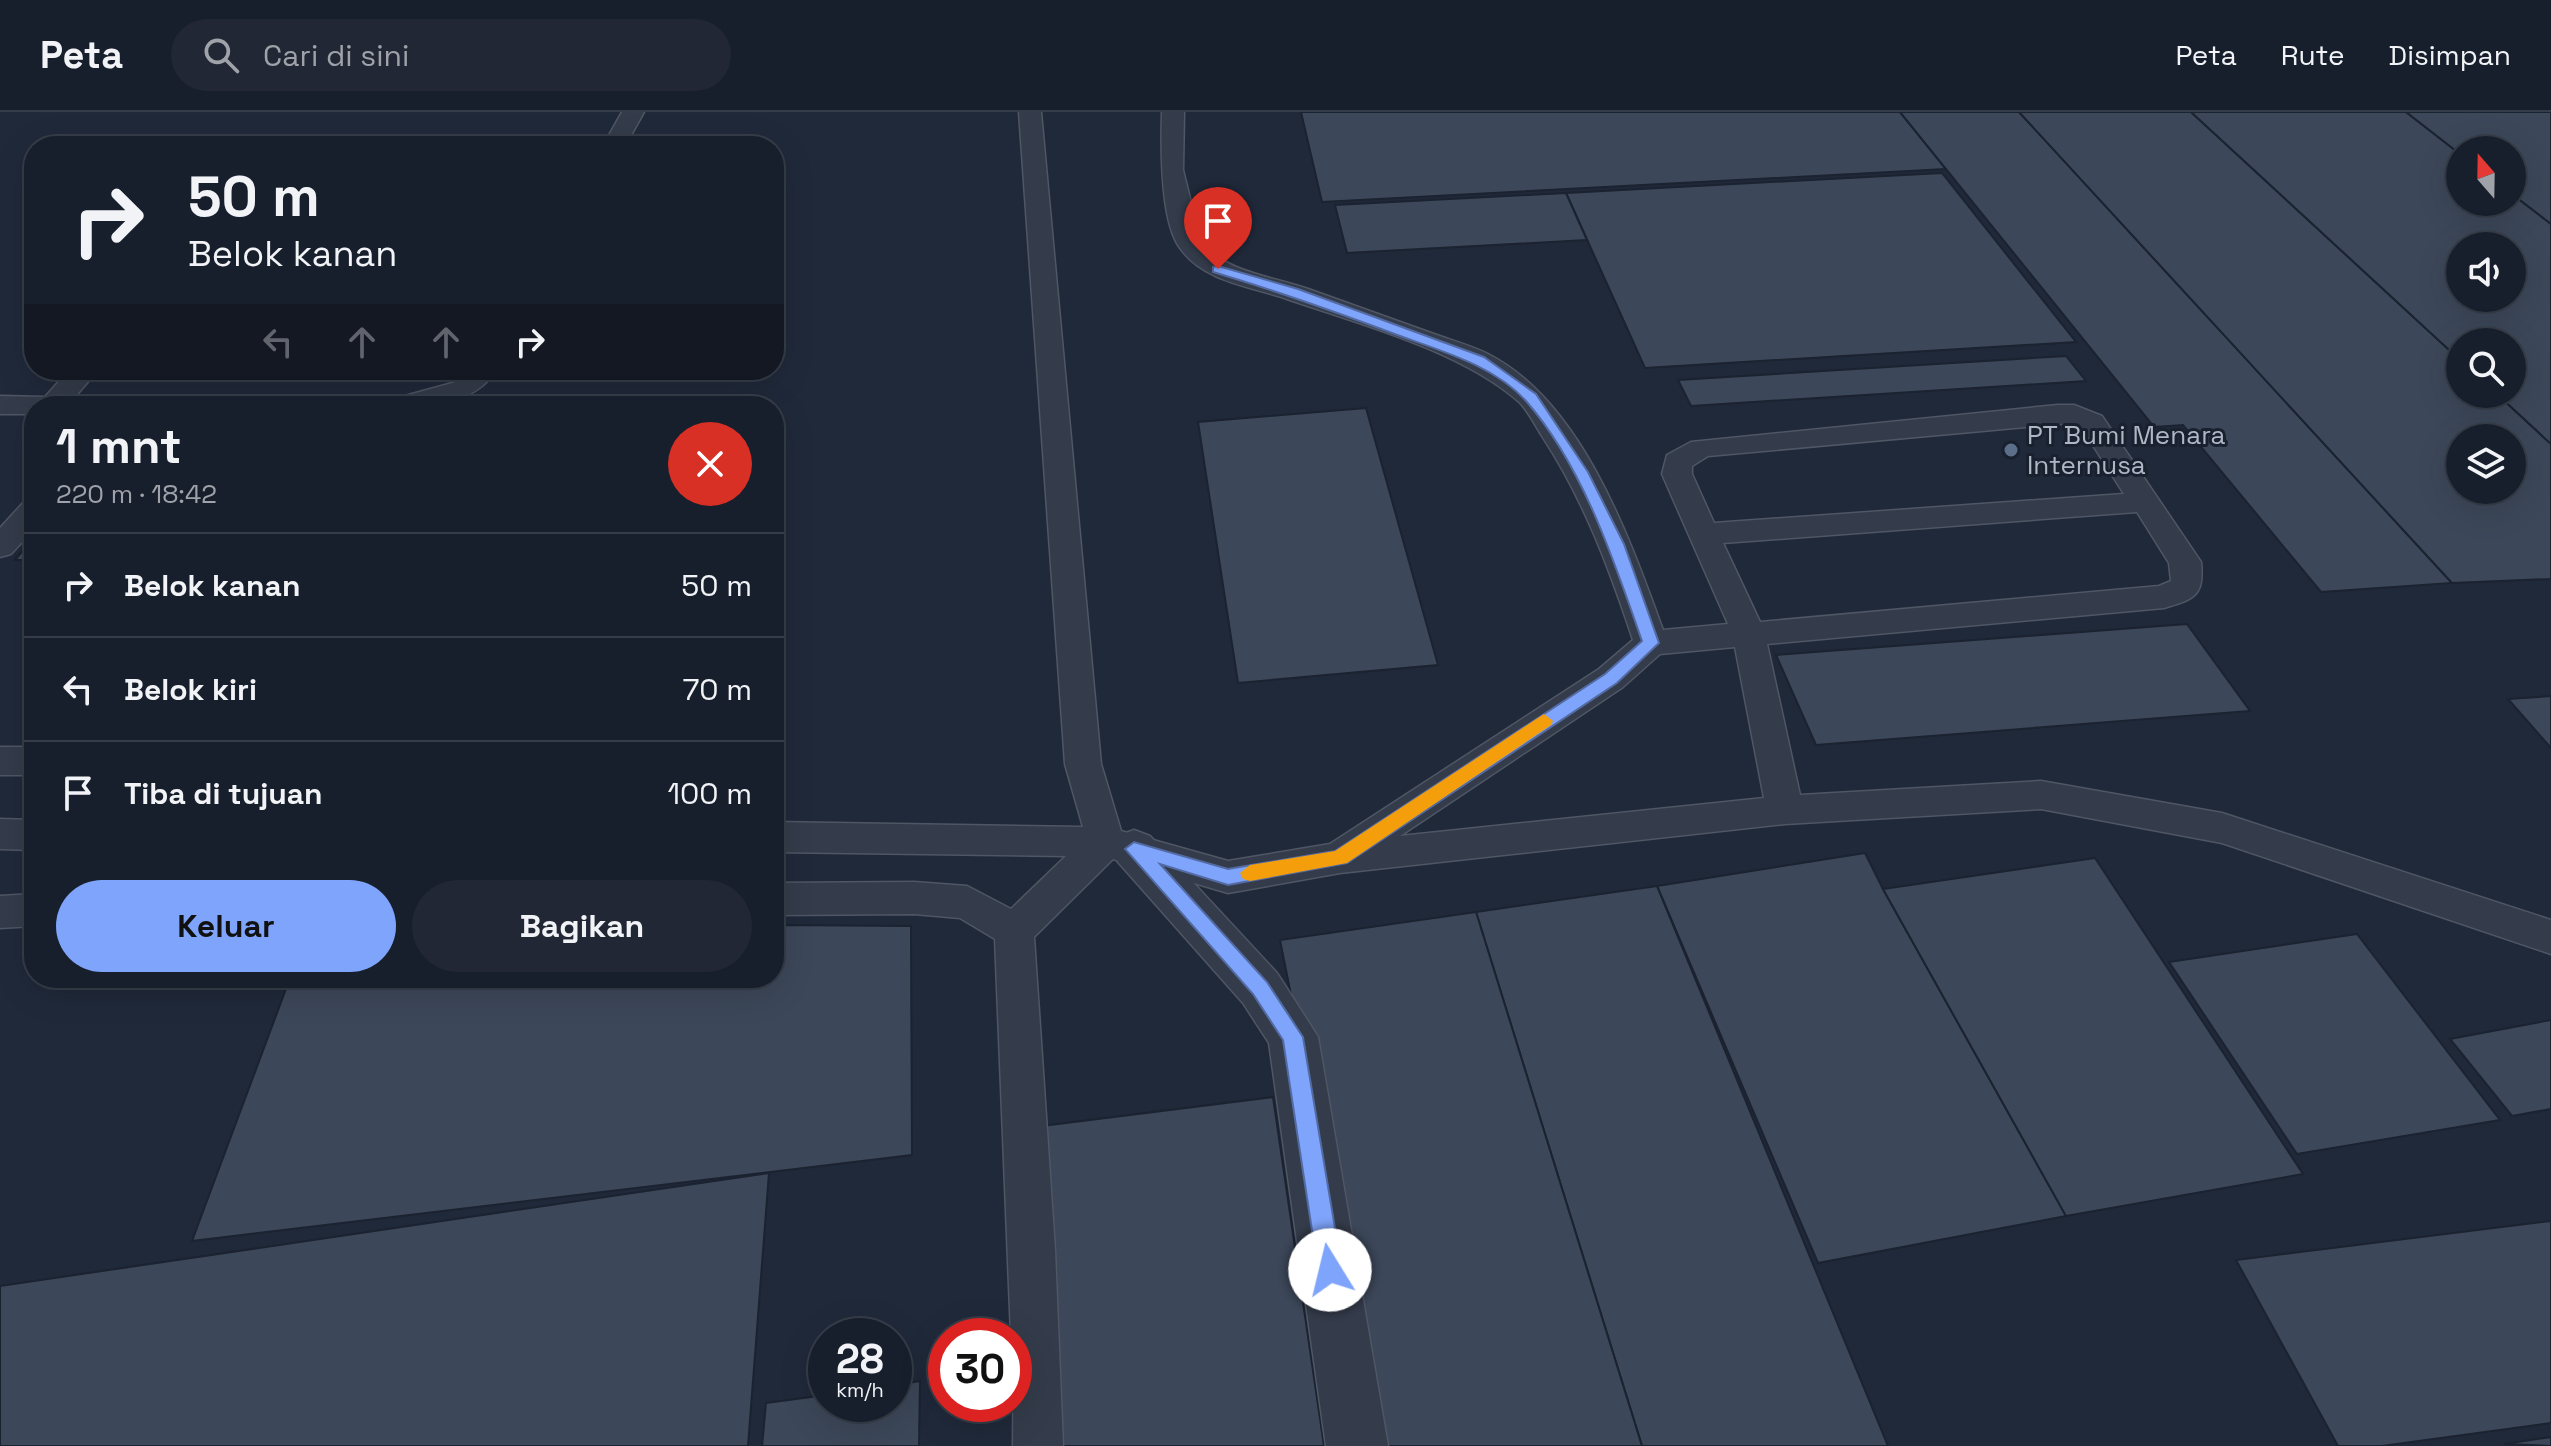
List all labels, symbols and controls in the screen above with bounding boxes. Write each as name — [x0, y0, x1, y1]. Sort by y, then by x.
search box — [171, 19, 731, 91]
text: Peta — [40, 31, 123, 79]
icon: search — [199, 33, 243, 77]
text: Cari di sini — [263, 36, 409, 75]
text: Peta — [2176, 37, 2237, 73]
text: Rute — [2281, 37, 2345, 73]
text: Disimpan — [2389, 37, 2511, 73]
north arrow — [2446, 136, 2526, 216]
map controls — [2446, 136, 2526, 504]
text: 50 m — [188, 161, 320, 232]
icon: right — [56, 168, 160, 272]
pin — [1184, 187, 1252, 269]
icon: arrive — [1196, 199, 1240, 243]
text: Belok kanan — [188, 231, 397, 277]
button: sound — [2446, 232, 2526, 312]
icon: left — [256, 320, 300, 364]
icon: ahead — [340, 320, 384, 364]
icon: ahead — [424, 320, 468, 364]
icon: right — [508, 320, 552, 364]
button: search — [2446, 328, 2526, 408]
text: 1 mnt — [56, 416, 182, 477]
place label: PT Bumi Menara Internusa — [2027, 418, 2226, 482]
button: close — [668, 422, 752, 506]
button: layers — [2446, 424, 2526, 504]
marker: PT Bumi Menara Internusa — [2002, 441, 2020, 459]
text: 220 m · 18:42 — [56, 477, 217, 511]
icon: right — [56, 563, 100, 607]
text: Belok kanan — [124, 566, 300, 605]
text: 50 m — [681, 566, 752, 605]
icon: left — [56, 667, 100, 711]
text: Belok kiri — [124, 670, 257, 709]
text: 70 m — [683, 670, 752, 709]
icon: arrive — [56, 771, 100, 815]
text: Tiba di tujuan — [124, 774, 323, 813]
text: 100 m — [667, 774, 752, 813]
button: Keluar — [56, 880, 396, 972]
button: Bagikan — [412, 880, 752, 972]
position arrow — [1288, 1228, 1372, 1312]
speed limit sign: 30 — [928, 1318, 1032, 1422]
text: 28 — [836, 1334, 884, 1385]
text: km/h — [836, 1377, 884, 1403]

